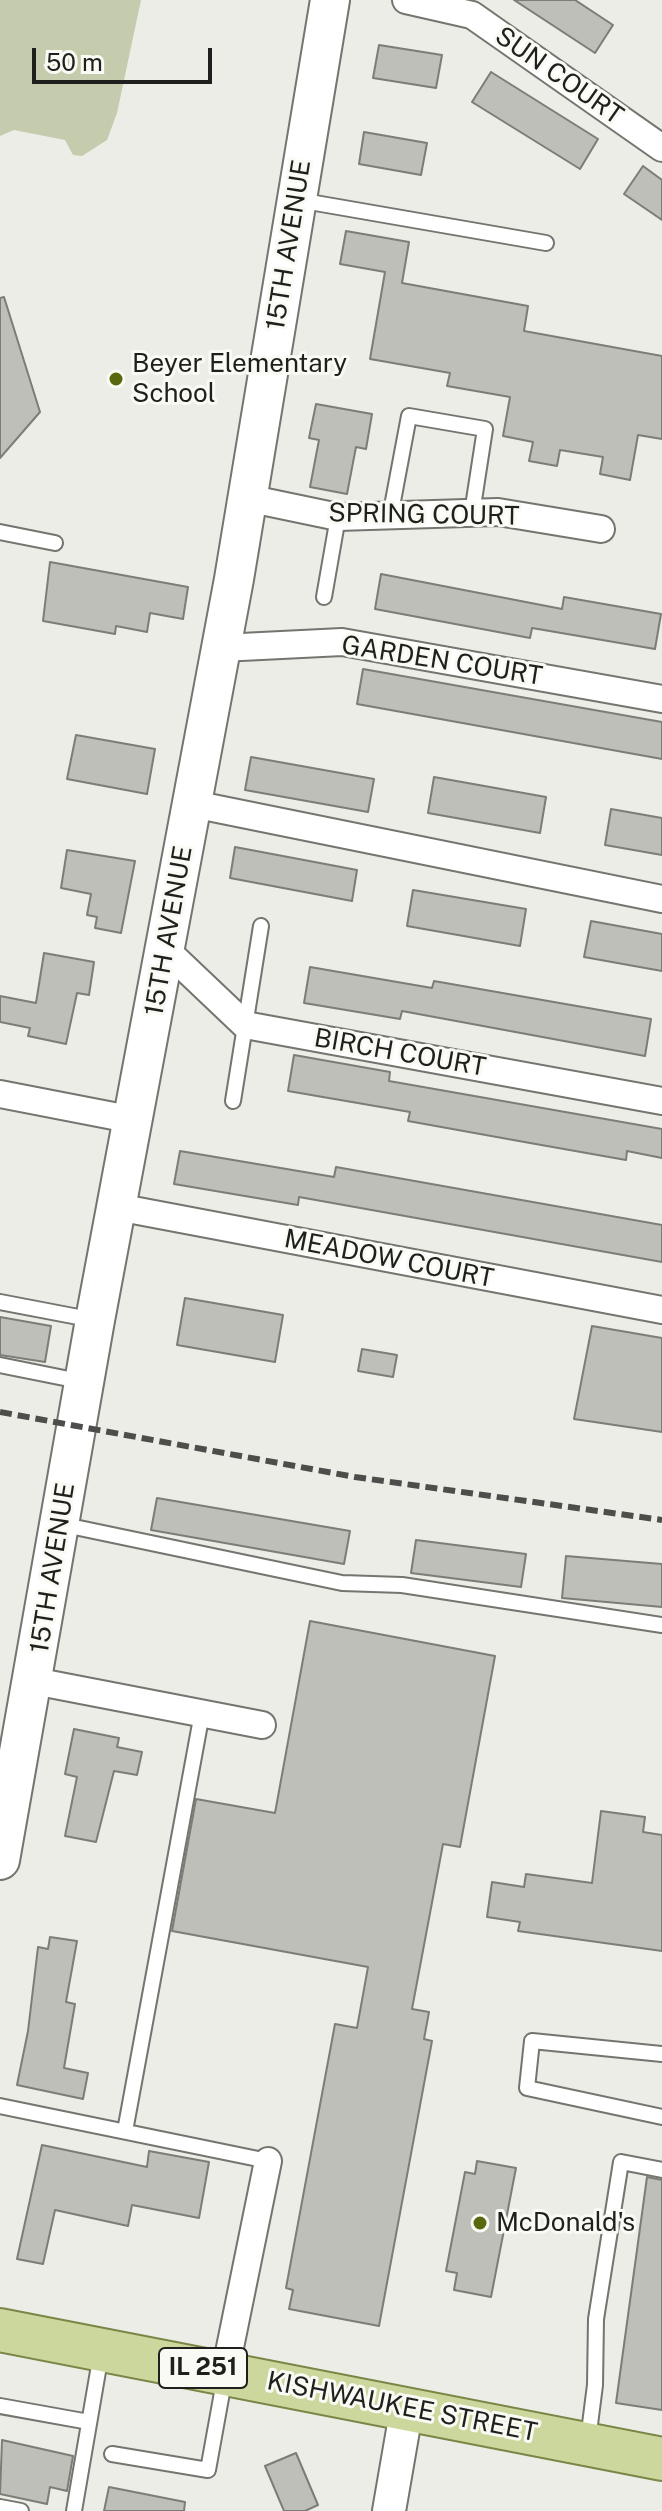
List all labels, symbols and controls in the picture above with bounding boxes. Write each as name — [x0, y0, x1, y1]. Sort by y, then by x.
street label: SUN COURT — [489, 20, 629, 132]
scale bar — [36, 32, 216, 82]
text: 50 m — [46, 48, 103, 76]
street label: 15TH AVENUE — [260, 158, 318, 332]
place label: Beyer Elementary School — [132, 348, 347, 410]
marker: Beyer Elementary School — [107, 370, 125, 388]
street label: SPRING COURT — [328, 498, 520, 532]
street label: GARDEN COURT — [339, 630, 545, 692]
street label: 15TH AVENUE — [139, 844, 199, 1018]
street label: BIRCH COURT — [312, 1023, 488, 1083]
street label: MEADOW COURT — [282, 1223, 496, 1295]
street label: 15TH AVENUE — [24, 1481, 82, 1655]
place label: McDonald's — [496, 2207, 635, 2239]
marker: McDonald's — [471, 2214, 489, 2232]
road number: IL 251 — [159, 2348, 247, 2388]
street label: KISHWAUKEE STREET — [264, 2365, 540, 2449]

